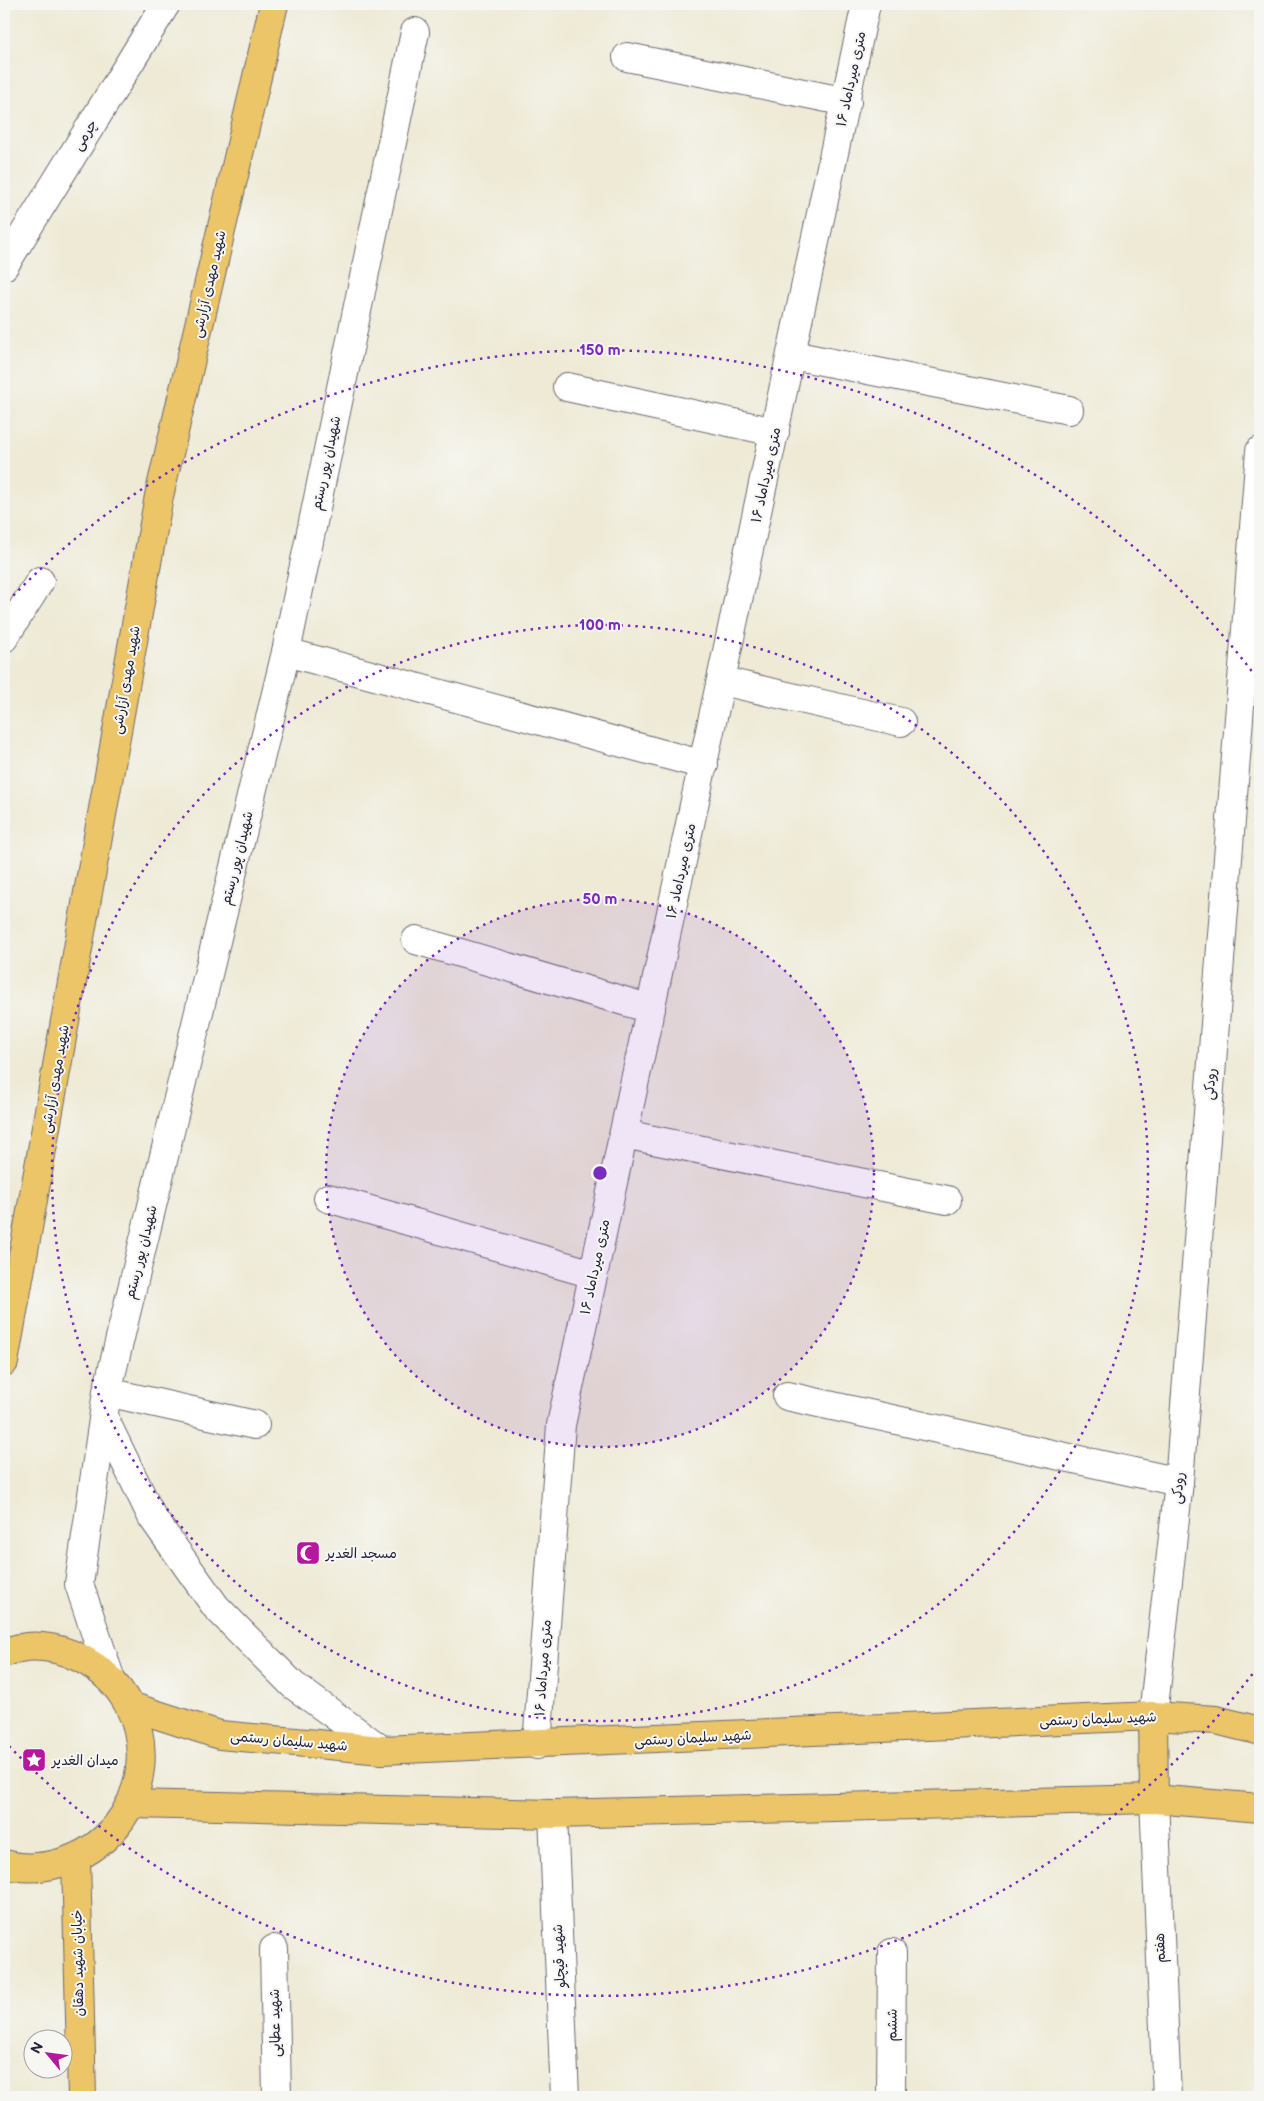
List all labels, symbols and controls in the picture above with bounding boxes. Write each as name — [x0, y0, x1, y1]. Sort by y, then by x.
street label: ۱۶ متری میرداماد — [833, 30, 869, 128]
street label: چرمی — [69, 116, 102, 154]
street label: شهید مهدی آزارشی — [188, 229, 230, 339]
text: 150 m — [579, 341, 621, 360]
street label: شهیدان پور رستم — [308, 414, 346, 512]
street label: ۱۶ متری میرداماد — [748, 426, 784, 524]
text: 100 m — [579, 616, 621, 635]
street label: شهید مهدی آزارشی — [108, 624, 144, 736]
street label: شهیدان پور رستم — [217, 809, 259, 907]
street label: ۱۶ متری میرداماد — [663, 822, 699, 920]
text: 50 m — [583, 890, 618, 909]
street label: شهید مهدی آزارشی — [37, 1023, 73, 1135]
street label: رودکی — [1200, 1067, 1220, 1101]
centre of rings — [591, 1164, 609, 1182]
street label: شهیدان پور رستم — [121, 1203, 163, 1301]
street label: ۱۶ متری میرداماد — [577, 1218, 613, 1316]
street label: رودکی — [1168, 1471, 1188, 1505]
mosque icon: مسجد الغدیر — [295, 1540, 321, 1566]
place label: مسجد الغدیر — [325, 1545, 397, 1562]
street label: ۱۶ متری میرداماد — [531, 1619, 555, 1717]
street label: شهید سلیمان رستمی — [1039, 1708, 1157, 1730]
street label: شهید سلیمان رستمی — [634, 1726, 752, 1750]
street label: شهید سلیمان رستمی — [230, 1727, 348, 1755]
place icon: میدان الغدیر — [21, 1747, 47, 1773]
place label: میدان الغدیر — [51, 1752, 119, 1769]
street label: خیابان شهید دهقان — [69, 1909, 87, 2017]
street label: شهید قیچلو — [549, 1924, 570, 1989]
street label: هفتم — [1151, 1933, 1171, 1963]
street label: شهید عطایی — [266, 1989, 284, 2057]
street label: ششم — [883, 2008, 903, 2042]
north arrow — [22, 2028, 72, 2078]
text: N — [27, 2039, 47, 2057]

